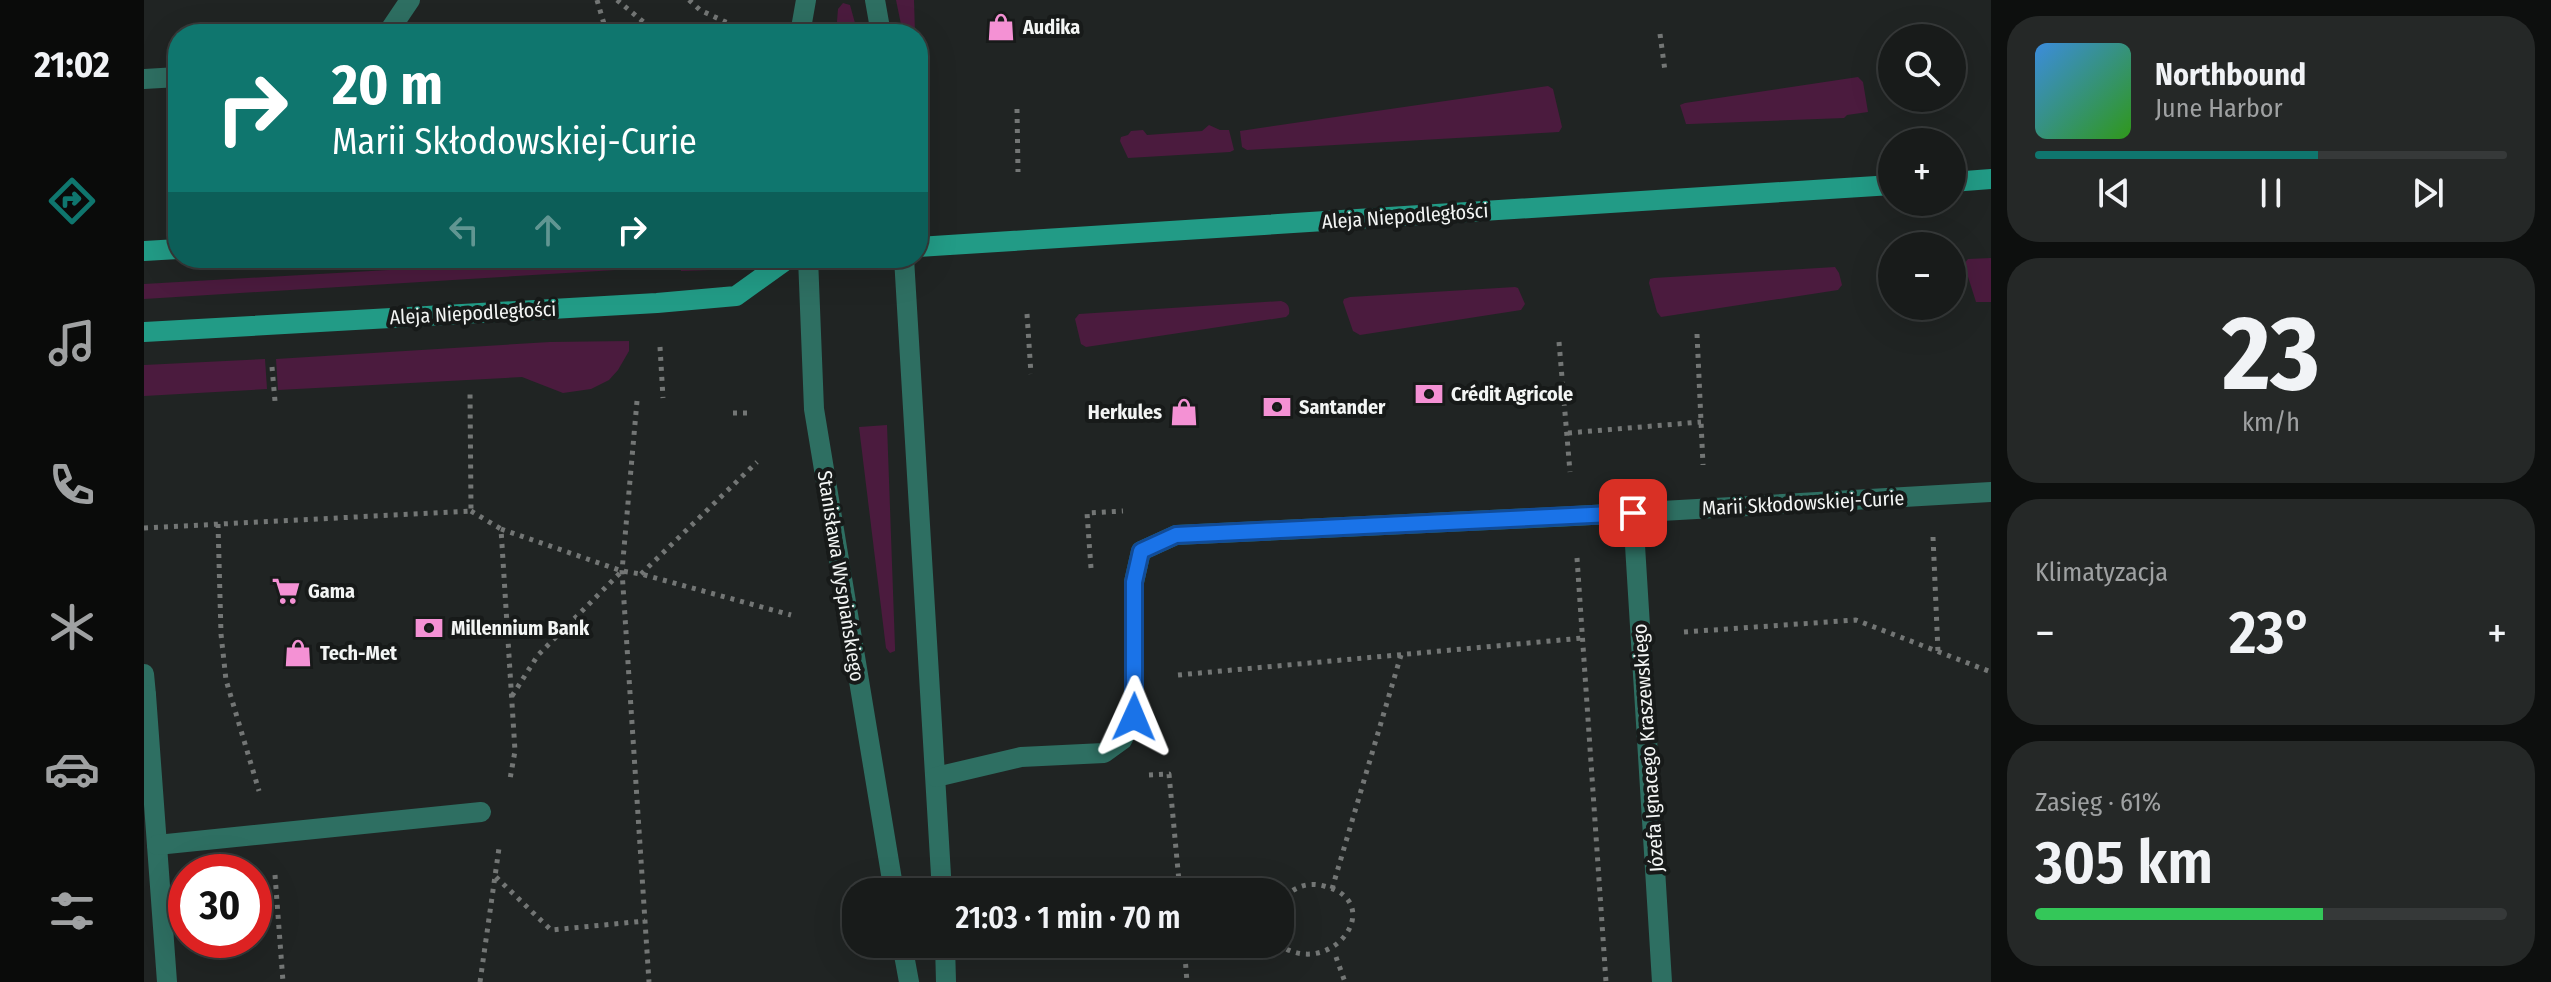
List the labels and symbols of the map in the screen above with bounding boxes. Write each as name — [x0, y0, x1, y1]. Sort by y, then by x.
shop icon: Audika — [986, 12, 1016, 42]
place label: Audika — [1022, 15, 1080, 39]
street label: Aleja Niepodległości — [1321, 198, 1489, 234]
street label: Aleja Niepodległości — [389, 297, 557, 329]
bank icon: Crédit Agricole — [1414, 379, 1444, 409]
place label: Crédit Agricole — [1451, 382, 1573, 406]
bank icon: Santander — [1262, 392, 1292, 422]
place label: Santander — [1299, 395, 1386, 419]
shop icon: Herkules — [1169, 397, 1199, 427]
place label: Herkules — [1088, 400, 1162, 424]
street label: Stanisława Wyspiańskiego — [812, 469, 870, 683]
pin — [1599, 479, 1667, 547]
street label: Marii Skłodowskiej-Curie — [1701, 486, 1905, 520]
supermarket icon: Gama — [271, 576, 301, 606]
place label: Gama — [308, 579, 355, 603]
bank icon: Millennium Bank — [414, 613, 444, 643]
place label: Millennium Bank — [451, 616, 590, 640]
street label: Józefa Ignacego Kraszewskiego — [1627, 623, 1669, 873]
shop icon: Tech-Met — [283, 638, 313, 668]
place label: Tech-Met — [320, 641, 398, 665]
position arrow — [1092, 675, 1176, 759]
speed limit sign: 30 — [168, 854, 272, 958]

